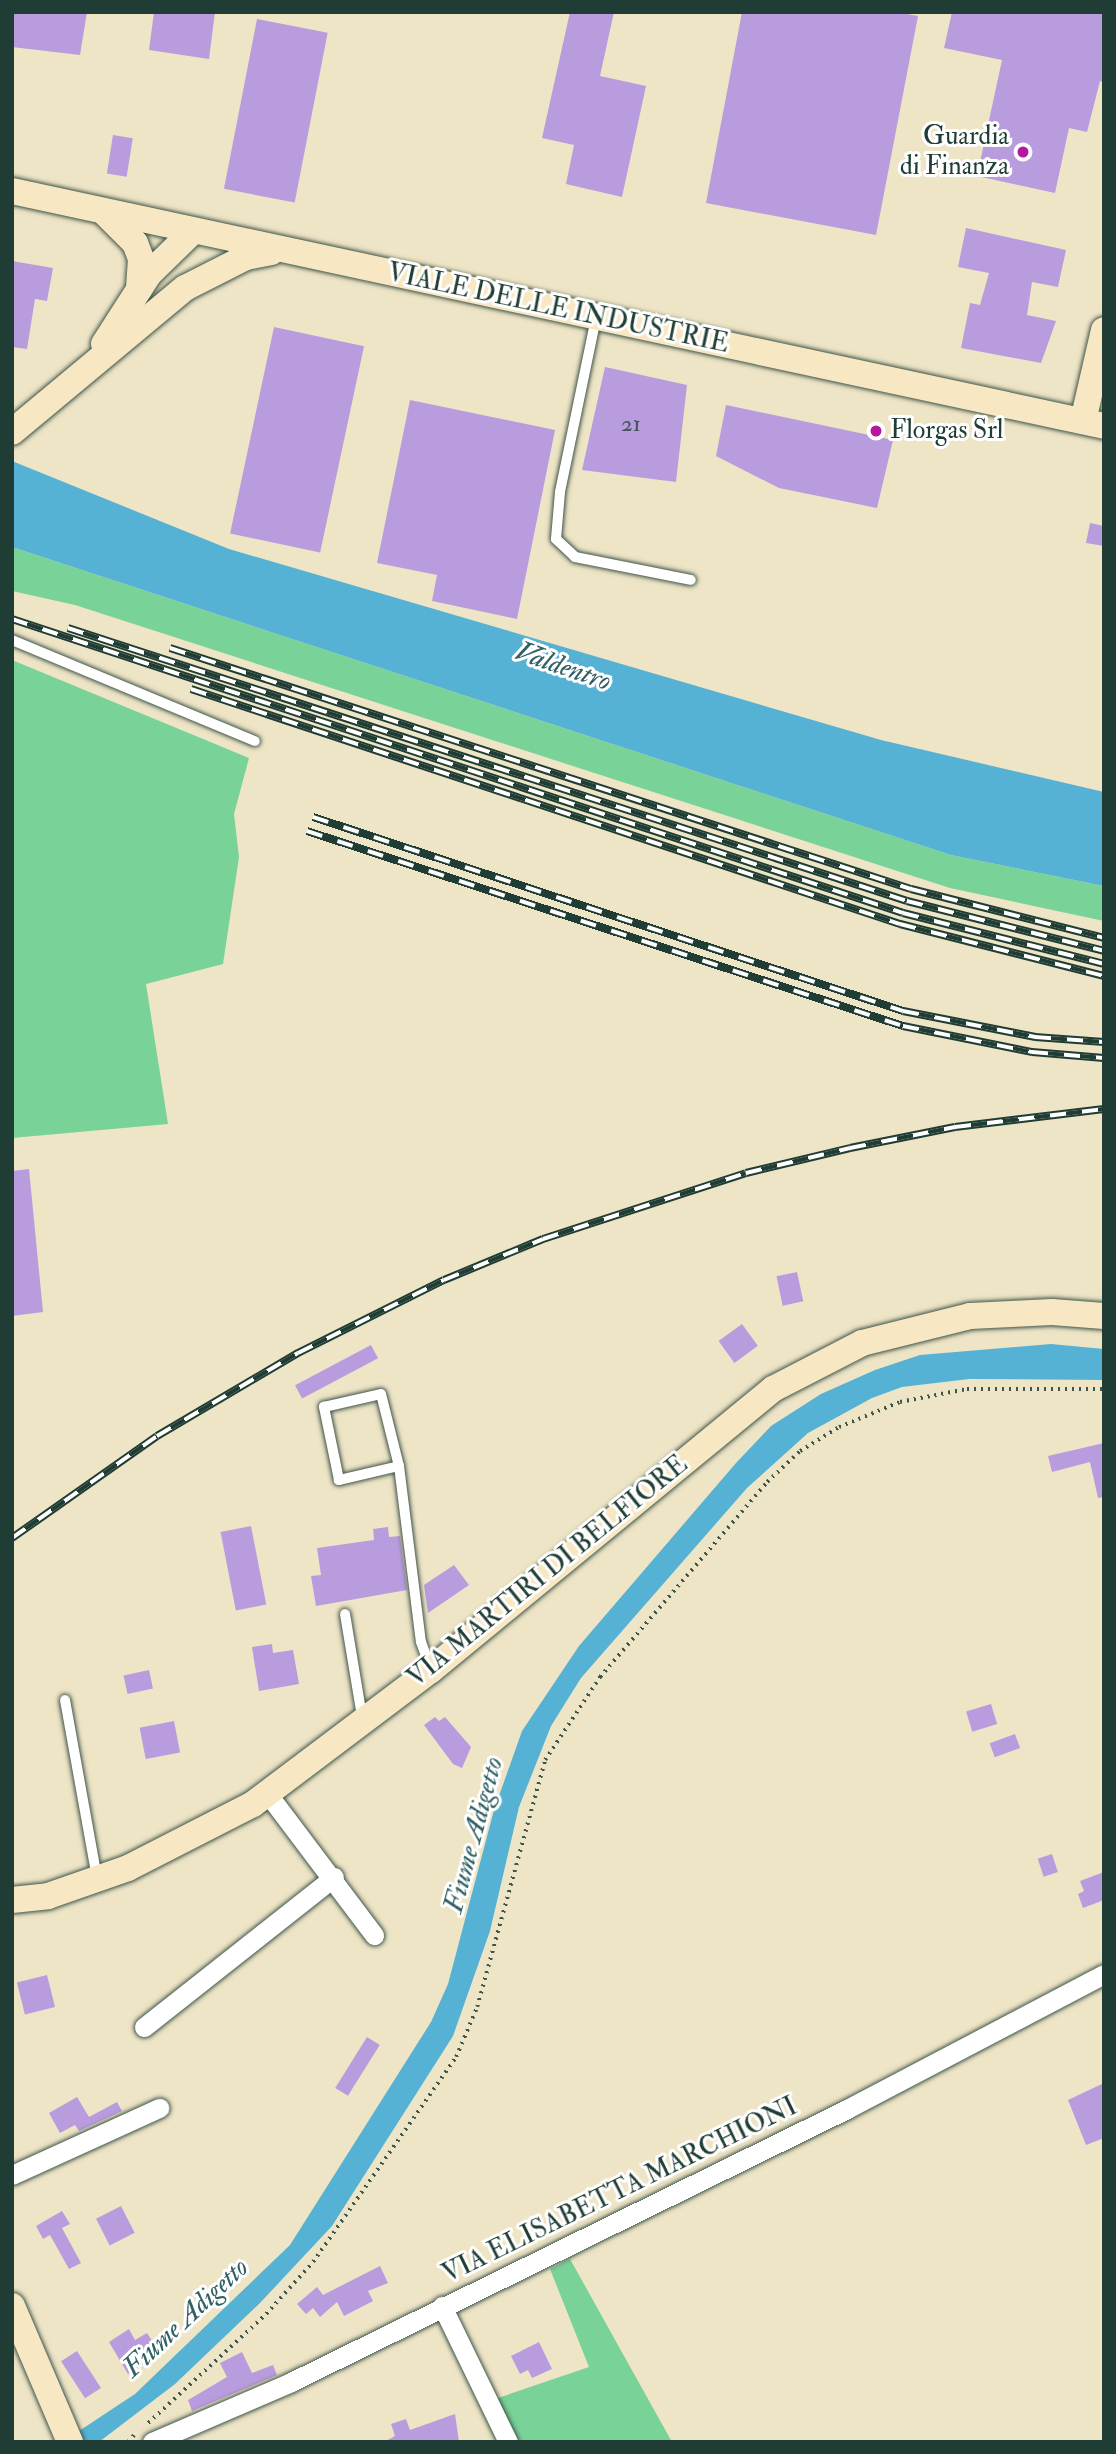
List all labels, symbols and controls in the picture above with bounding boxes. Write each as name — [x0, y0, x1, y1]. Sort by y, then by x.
place label: Guardia di Finanza — [900, 121, 1009, 182]
marker: Guardia di Finanza — [1015, 144, 1031, 160]
street label: VIALE DELLE INDUSTRIE — [385, 258, 731, 360]
house number: 21 — [621, 410, 641, 438]
place label: Florgas Srl — [890, 415, 1003, 447]
marker: Florgas Srl — [868, 423, 884, 439]
water label: Valdentro — [511, 635, 615, 699]
street label: VIA MARTIRI DI BELFIORE — [402, 1449, 694, 1695]
water label: Fiume Adigetto — [437, 1754, 511, 1916]
street label: VIA ELISABETTA MARCHIONI — [438, 2091, 802, 2291]
water label: Fiume Adigetto — [116, 2251, 256, 2385]

